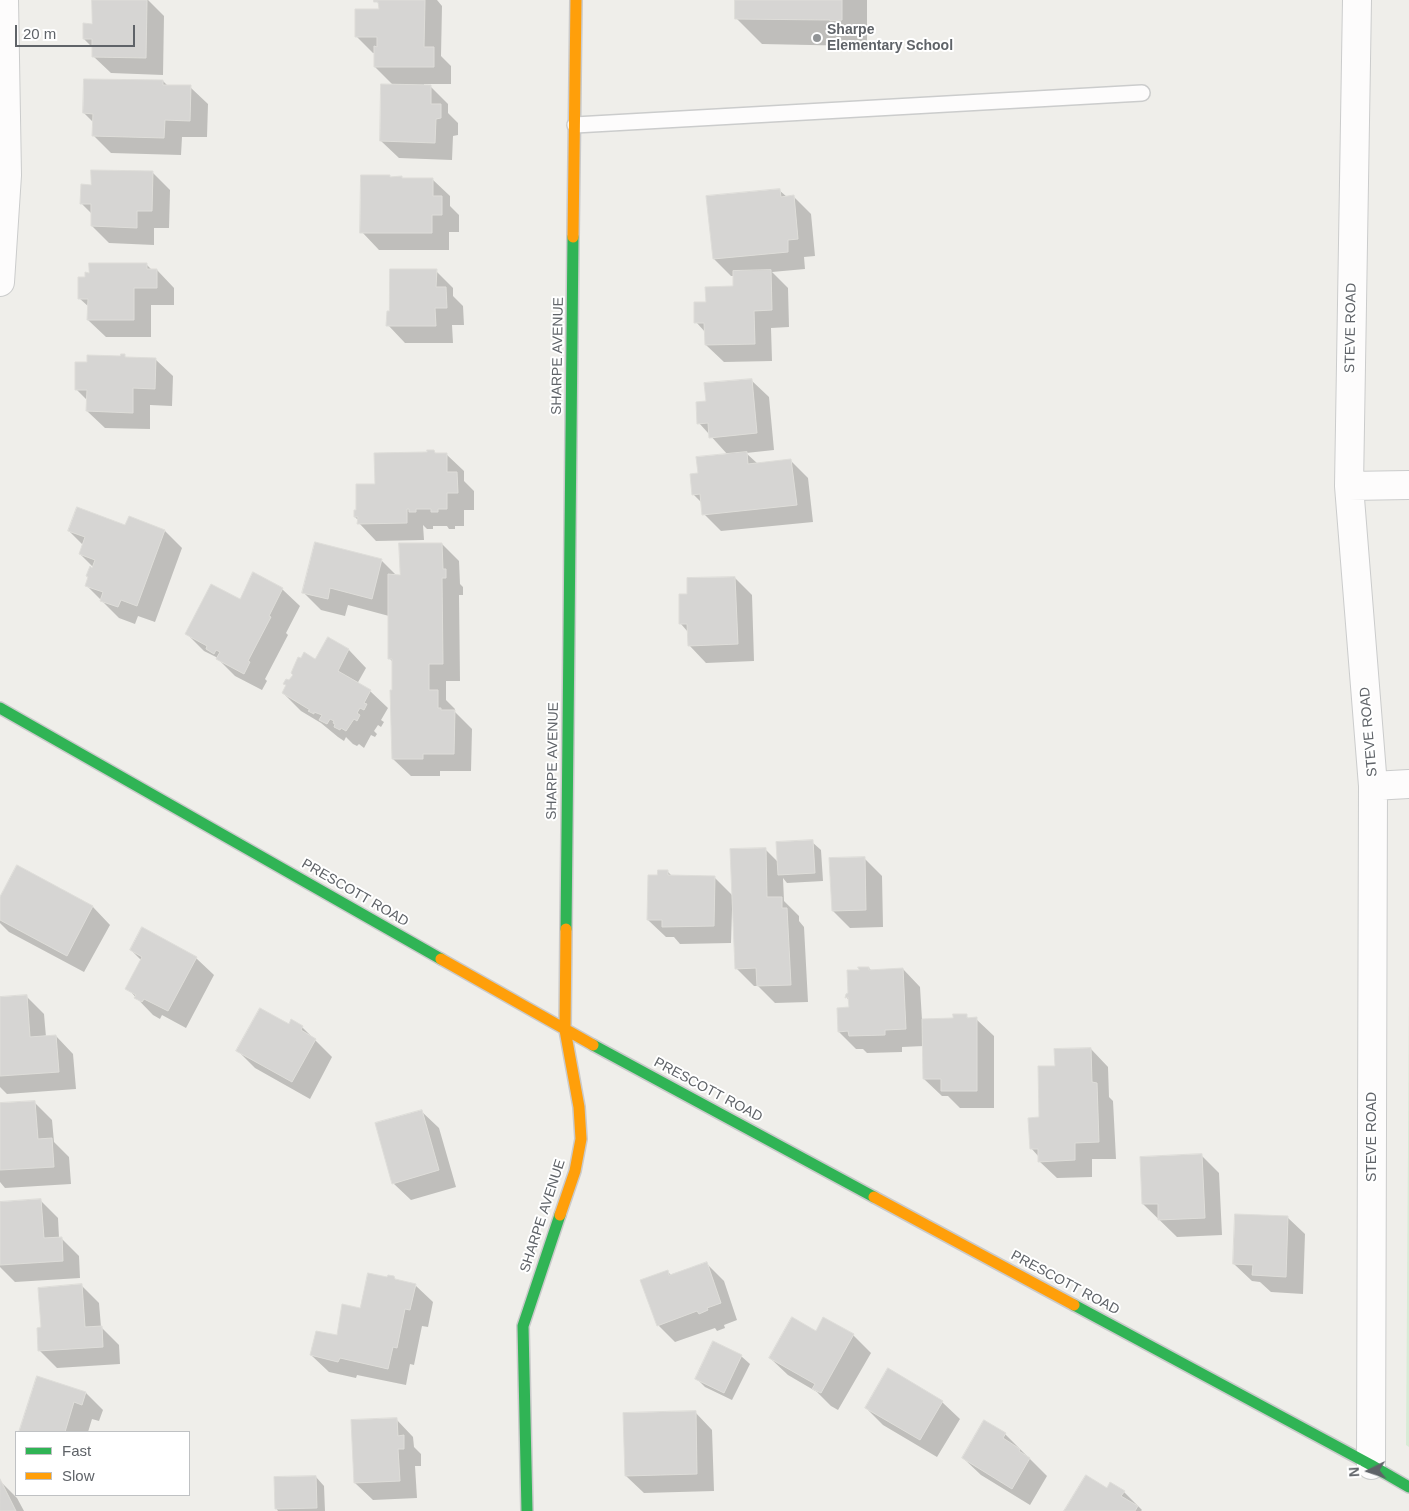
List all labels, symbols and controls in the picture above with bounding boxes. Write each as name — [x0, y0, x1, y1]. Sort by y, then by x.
scale bar — [18, 15, 138, 47]
place label: Sharpe Elementary School — [827, 22, 953, 54]
text: 20 m — [23, 25, 56, 42]
marker: Sharpe Elementary School — [811, 32, 823, 44]
street label: STEVE ROAD — [1342, 283, 1360, 373]
street label: SHARPE AVENUE — [549, 297, 567, 415]
street label: STEVE ROAD — [1357, 686, 1381, 778]
street label: SHARPE AVENUE — [544, 702, 562, 820]
street label: PRESCOTT ROAD — [299, 856, 411, 930]
street label: PRESCOTT ROAD — [651, 1054, 765, 1126]
street label: STEVE ROAD — [1364, 1092, 1380, 1182]
street label: SHARPE AVENUE — [517, 1157, 569, 1275]
street label: PRESCOTT ROAD — [1008, 1247, 1122, 1319]
legend — [15, 1431, 190, 1496]
text: Fast — [62, 1442, 91, 1459]
north arrow — [1344, 1446, 1394, 1496]
text: N — [1346, 1466, 1362, 1478]
text: Slow — [62, 1467, 95, 1484]

